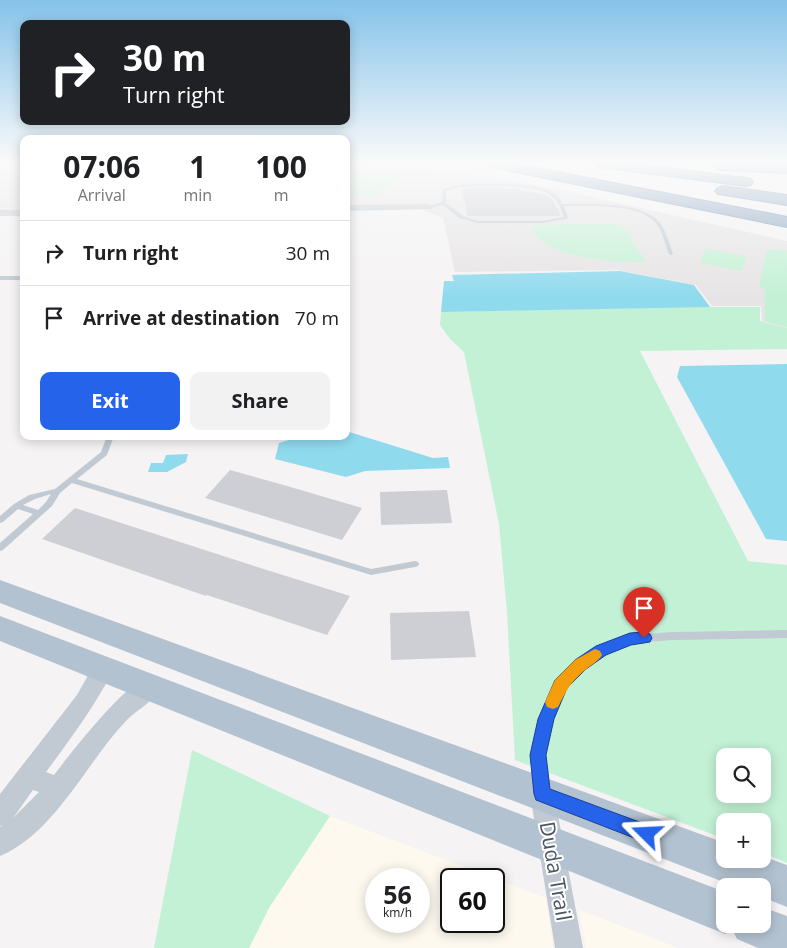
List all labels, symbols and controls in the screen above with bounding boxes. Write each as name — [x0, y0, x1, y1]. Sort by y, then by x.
text: 30 m — [123, 34, 206, 81]
icon: right — [40, 40, 105, 105]
text: Turn right — [123, 79, 225, 109]
text: 07:06 — [63, 146, 140, 187]
text: 1 — [189, 146, 206, 187]
text: 100 — [255, 146, 307, 187]
text: Arrival — [78, 184, 126, 206]
text: min — [184, 184, 212, 206]
text: m — [274, 184, 289, 206]
icon: right — [40, 239, 68, 267]
text: Turn right — [83, 240, 178, 266]
text: 30 m — [286, 240, 330, 266]
icon: arrive — [40, 304, 68, 332]
text: Arrive at destination — [83, 305, 280, 331]
text: 70 m — [295, 305, 339, 331]
button: Exit — [40, 372, 180, 430]
button: Share — [190, 372, 330, 430]
pin — [623, 587, 665, 638]
icon: arrive — [630, 594, 658, 622]
map controls — [716, 748, 771, 933]
button: search — [716, 748, 771, 803]
position arrow — [620, 807, 672, 859]
button: + — [716, 813, 771, 868]
street label: Duda Trail — [533, 819, 579, 923]
speed limit sign: 60 — [440, 868, 505, 933]
text: 56 — [383, 877, 412, 911]
button: − — [716, 878, 771, 933]
text: km/h — [383, 904, 412, 921]

